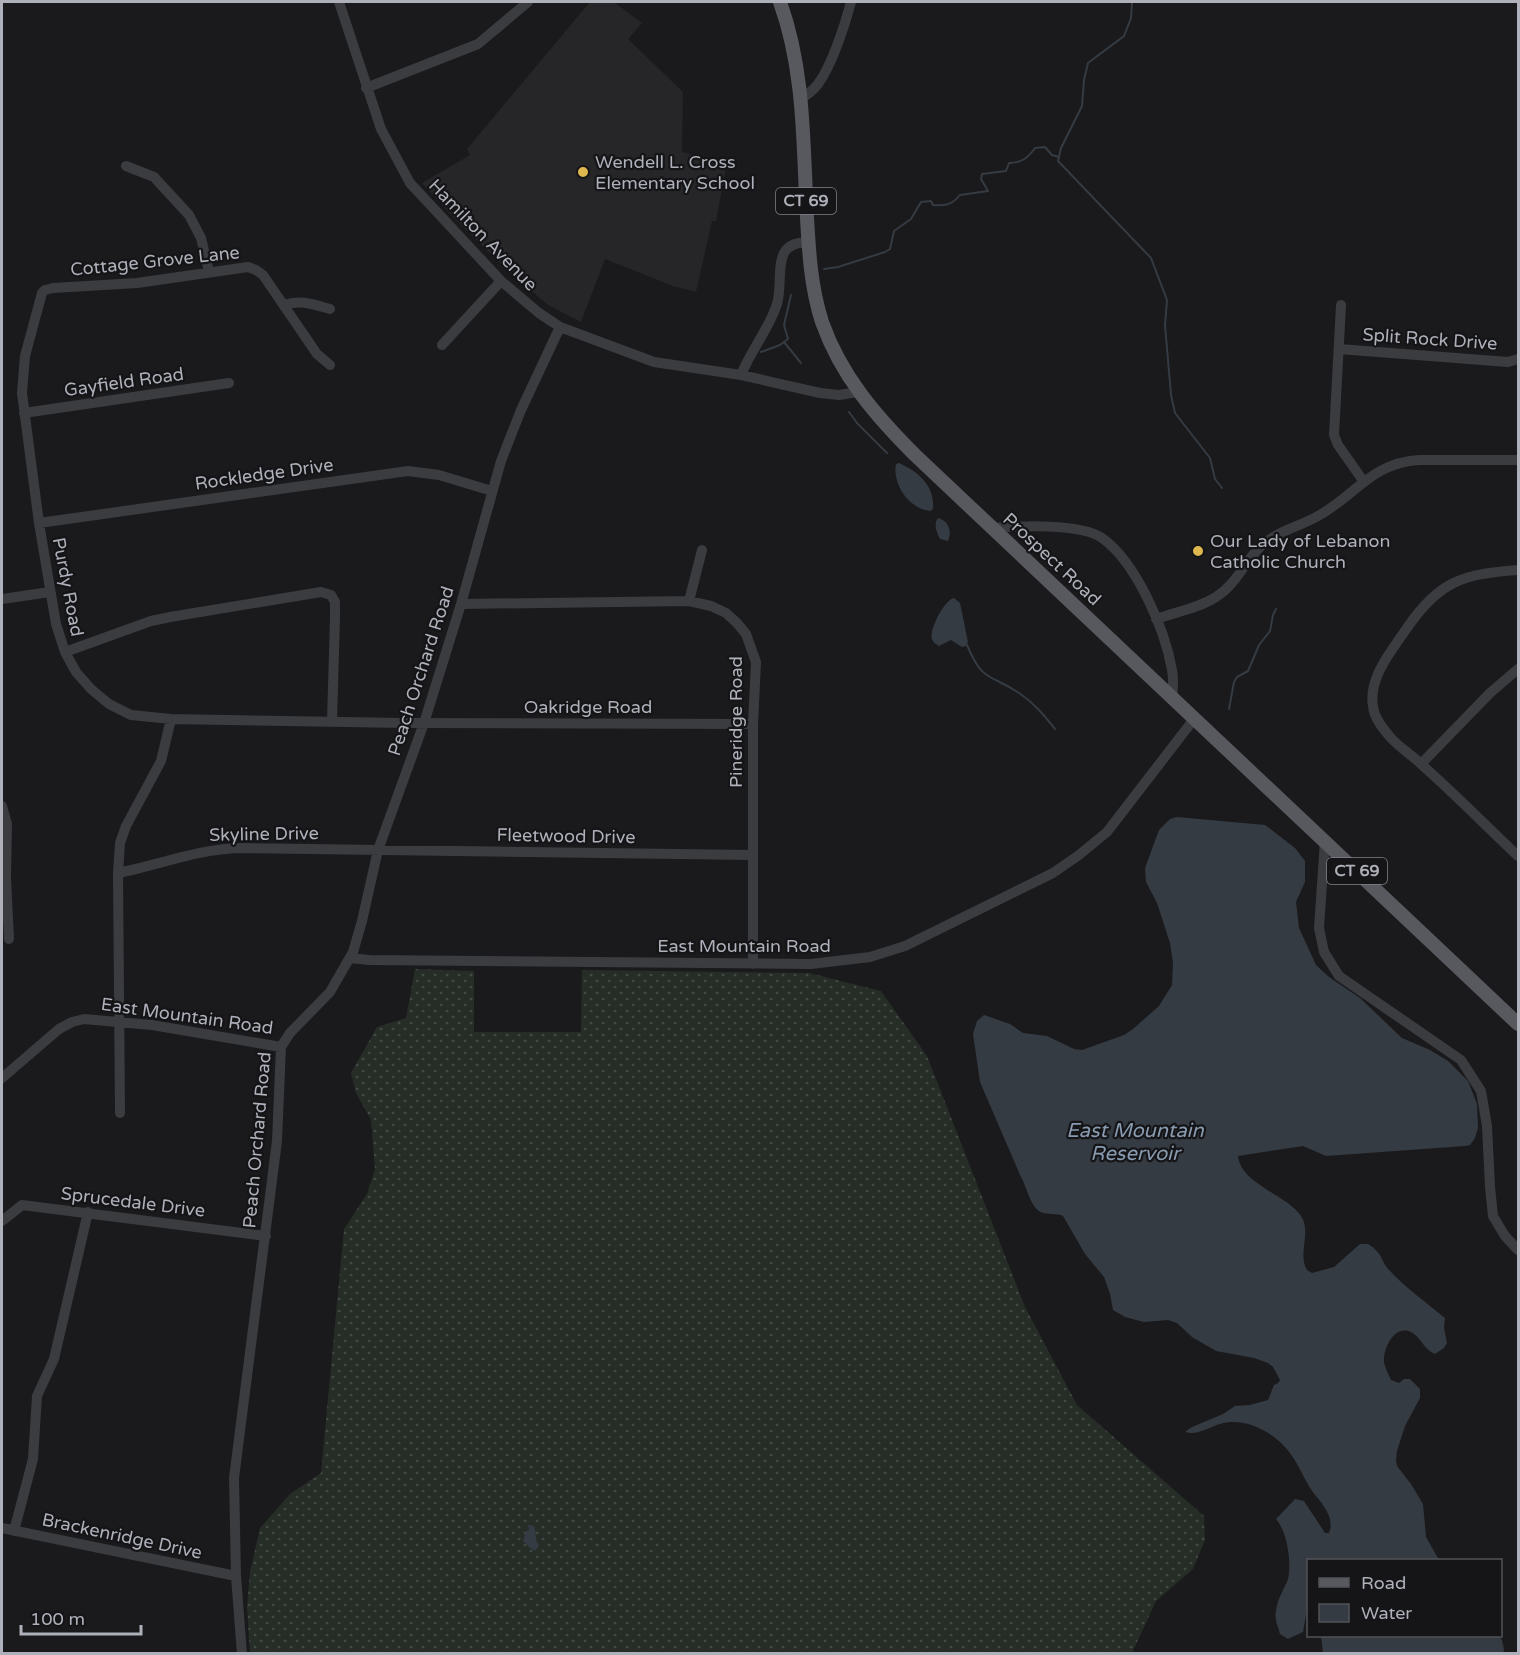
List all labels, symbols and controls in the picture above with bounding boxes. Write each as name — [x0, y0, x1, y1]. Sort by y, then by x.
place label: Wendell L. Cross Elementary School — [595, 151, 755, 194]
marker: Wendell L. Cross Elementary School — [576, 165, 590, 179]
street label: Hamilton Avenue — [424, 175, 542, 295]
road number: CT 69 — [776, 188, 836, 214]
street label: Cottage Grove Lane — [69, 241, 241, 281]
street label: Split Rock Drive — [1362, 323, 1498, 355]
street label: Gayfield Road — [63, 363, 185, 401]
street label: Rockledge Drive — [193, 453, 335, 495]
street label: Prospect Road — [998, 508, 1106, 610]
place label: Our Lady of Lebanon Catholic Church — [1210, 530, 1391, 573]
street label: Purdy Road — [48, 536, 88, 638]
marker: Our Lady of Lebanon Catholic Church — [1191, 544, 1205, 558]
street label: Peach Orchard Road — [383, 583, 459, 759]
street label: Pineridge Road — [725, 656, 747, 788]
street label: Oakridge Road — [524, 696, 652, 718]
street label: Skyline Drive — [209, 822, 319, 846]
street label: Fleetwood Drive — [496, 824, 636, 848]
road number: CT 69 — [1327, 858, 1387, 884]
street label: East Mountain Road — [657, 935, 831, 957]
street label: East Mountain Road — [99, 993, 275, 1039]
street label: Peach Orchard Road — [238, 1051, 276, 1229]
water label: East Mountain Reservoir — [1066, 1119, 1205, 1166]
street label: Sprucedale Drive — [60, 1182, 206, 1222]
street label: Brackenridge Drive — [40, 1508, 204, 1564]
legend — [1307, 1559, 1502, 1637]
text: Road — [1361, 1572, 1406, 1594]
scale bar — [21, 1598, 141, 1636]
text: Water — [1361, 1602, 1412, 1624]
text: 100 m — [30, 1608, 85, 1630]

